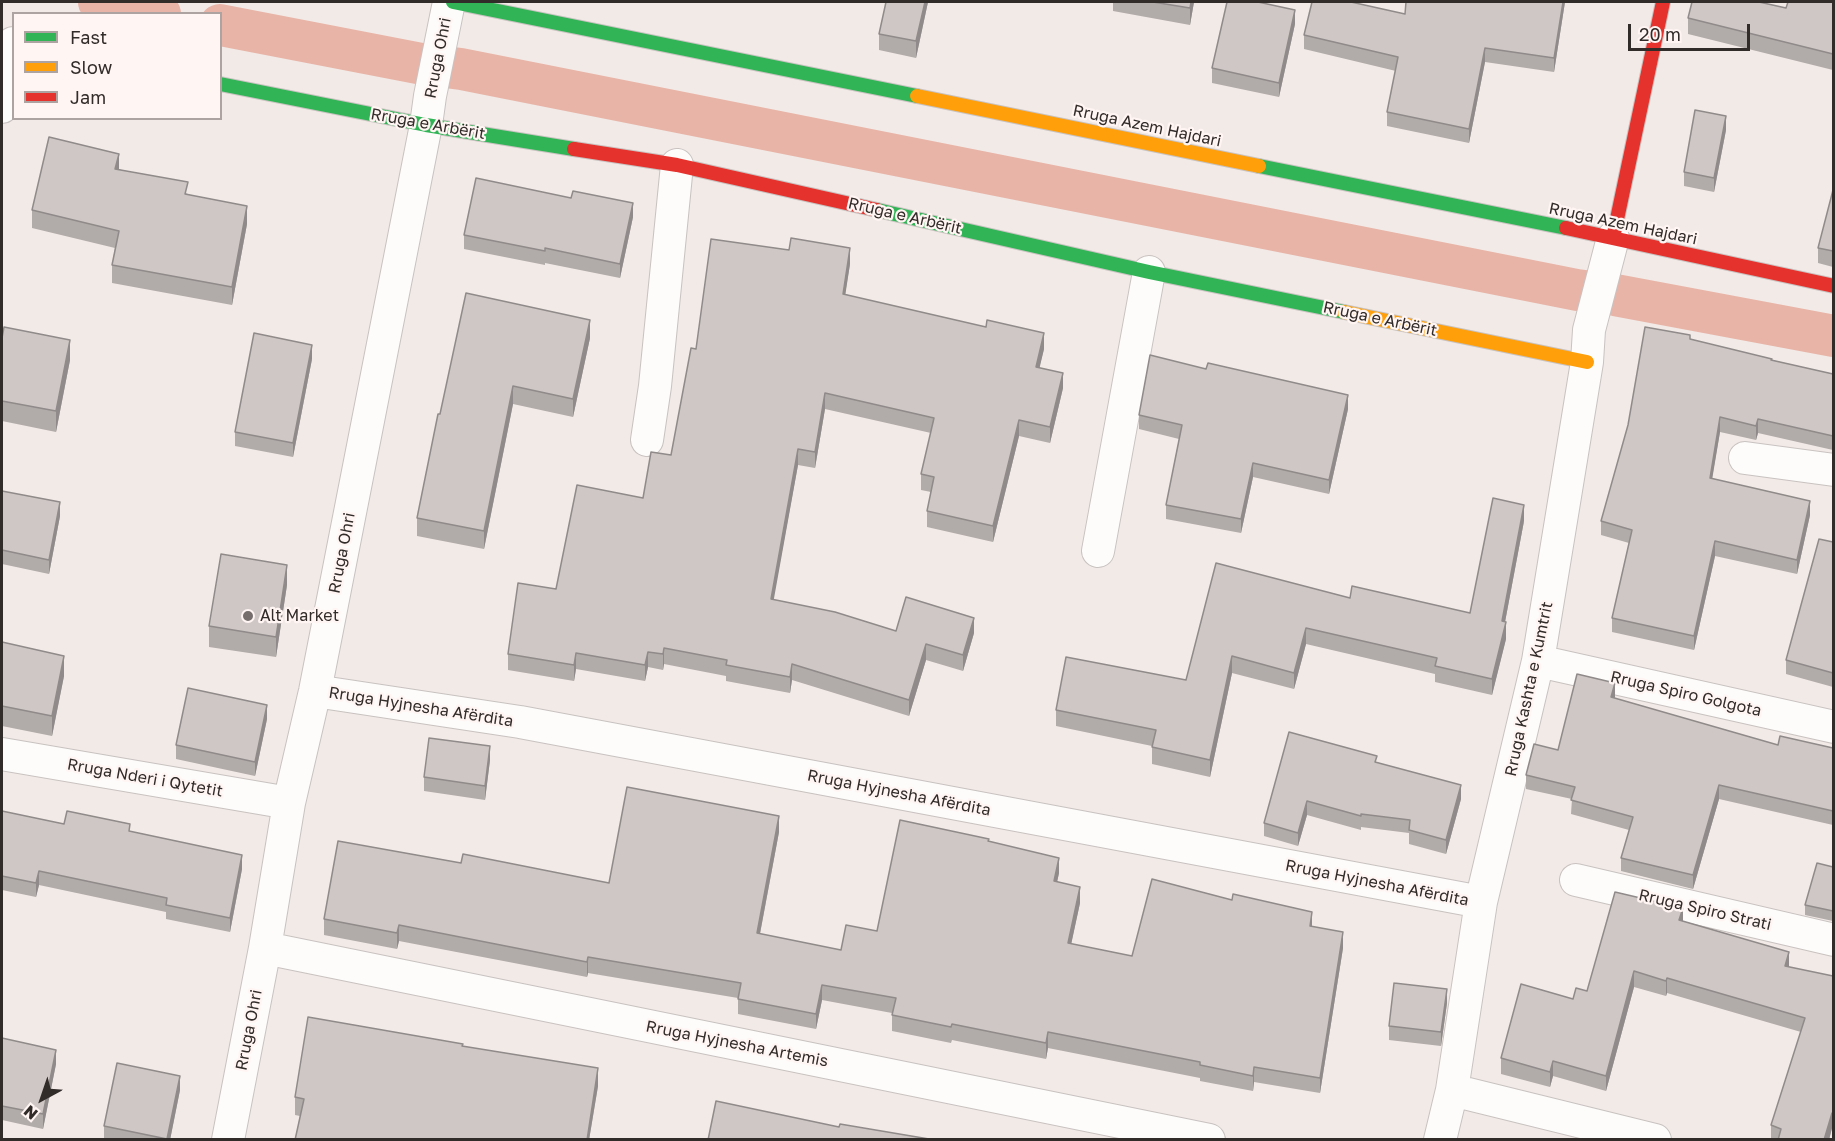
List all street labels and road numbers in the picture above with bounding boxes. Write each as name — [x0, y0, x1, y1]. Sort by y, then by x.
street label: Rruga Ohri — [421, 16, 455, 100]
street label: Rruga Azem Hajdari — [1071, 101, 1223, 151]
street label: Rruga e Arbërit — [369, 104, 487, 144]
street label: Rruga e Arbërit — [846, 194, 964, 238]
street label: Rruga Azem Hajdari — [1547, 199, 1699, 249]
street label: Rruga e Arbërit — [1321, 298, 1439, 340]
street label: Rruga Ohri — [325, 511, 359, 595]
street label: Rruga Kashta e Kumtrit — [1501, 600, 1557, 778]
street label: Rruga Spiro Golgota — [1609, 667, 1763, 721]
street label: Rruga Hyjnesha Afërdita — [327, 683, 515, 731]
street label: Rruga Nderi i Qytetit — [66, 755, 224, 801]
street label: Rruga Hyjnesha Afërdita — [806, 766, 992, 820]
street label: Rruga Hyjnesha Afërdita — [1284, 856, 1470, 910]
street label: Rruga Spiro Strati — [1637, 885, 1773, 935]
street label: Rruga Ohri — [232, 988, 266, 1072]
street label: Rruga Hyjnesha Artemis — [644, 1017, 830, 1071]

